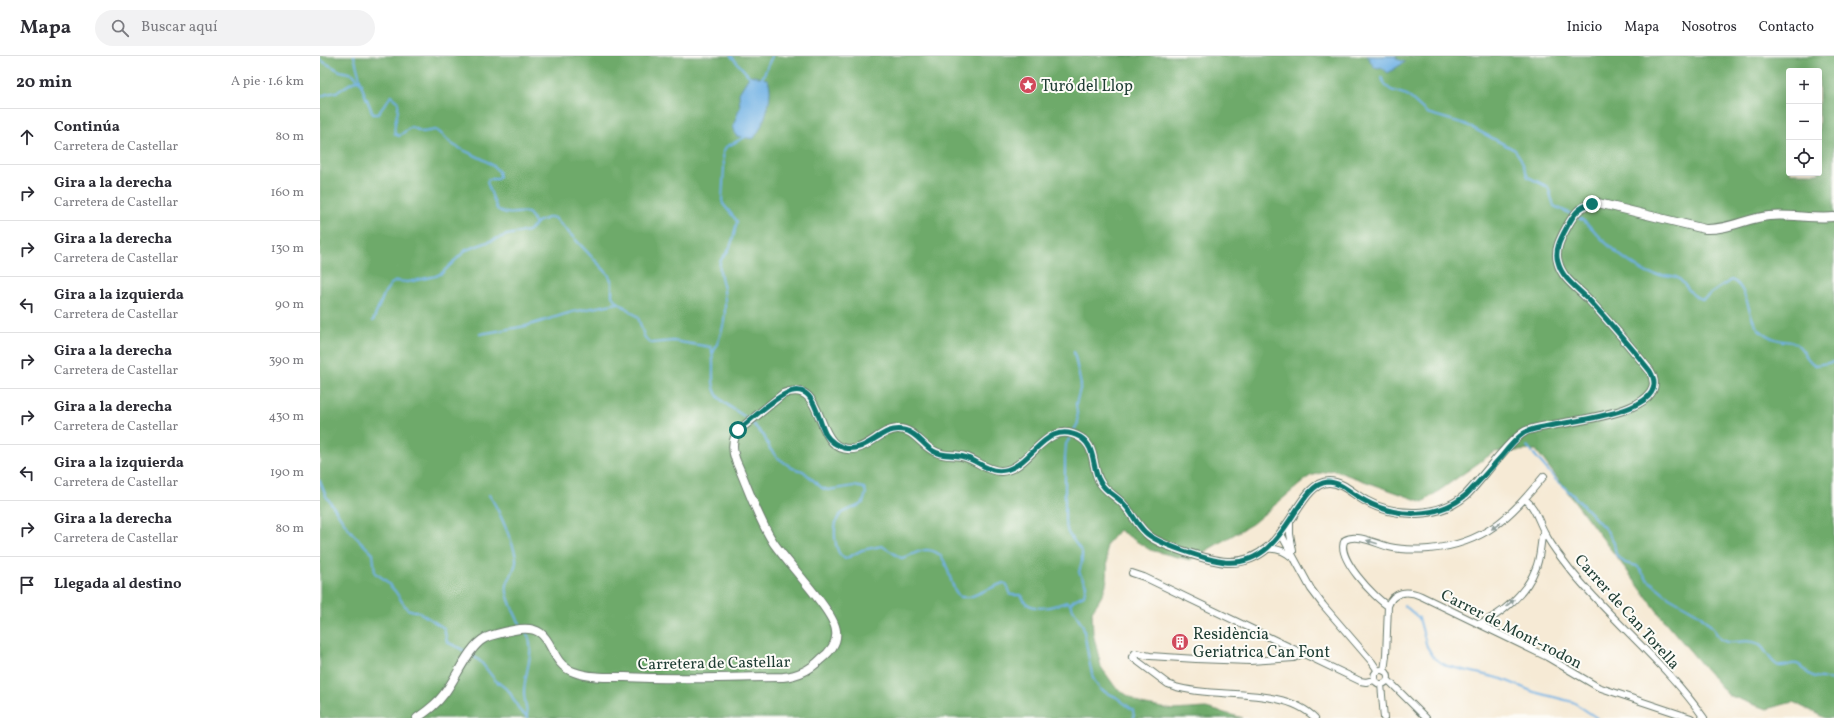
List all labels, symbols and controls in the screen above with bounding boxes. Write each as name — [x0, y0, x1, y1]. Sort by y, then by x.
search box — [95, 10, 375, 46]
text: Mapa — [20, 15, 71, 41]
icon: search — [109, 17, 131, 39]
text: Buscar aquí — [141, 17, 217, 38]
text: Inicio — [1567, 18, 1602, 37]
text: Mapa — [1624, 18, 1659, 37]
text: Nosotros — [1681, 18, 1737, 37]
text: Contacto — [1759, 18, 1814, 37]
map controls — [1786, 68, 1822, 176]
button: + — [1786, 68, 1822, 104]
text: 20 min — [16, 71, 72, 94]
text: A pie · 1.6 km — [231, 73, 304, 91]
place icon: Turó del Llop — [1018, 75, 1038, 95]
place label: Turó del Llop — [1041, 76, 1133, 98]
button: − — [1786, 104, 1822, 140]
text: Continúa — [54, 117, 120, 138]
icon: ahead — [16, 126, 38, 148]
text: 80 m — [275, 128, 304, 146]
text: Carretera de Castellar — [54, 138, 178, 156]
button: locate — [1786, 140, 1822, 176]
text: Gira a la derecha — [54, 173, 172, 194]
icon: right — [16, 182, 38, 204]
text: 160 m — [270, 184, 304, 202]
text: Carretera de Castellar — [54, 194, 178, 212]
route end — [1583, 195, 1601, 213]
text: Gira a la derecha — [54, 229, 172, 250]
icon: right — [16, 238, 38, 260]
text: 130 m — [271, 240, 304, 258]
text: Carretera de Castellar — [54, 250, 178, 268]
text: Gira a la izquierda — [54, 285, 184, 306]
icon: left — [16, 294, 38, 316]
text: 90 m — [275, 296, 304, 314]
text: Carretera de Castellar — [54, 306, 178, 324]
text: Gira a la derecha — [54, 341, 172, 362]
icon: right — [16, 350, 38, 372]
text: 390 m — [269, 352, 304, 370]
text: Carretera de Castellar — [54, 362, 178, 380]
text: Gira a la derecha — [54, 397, 172, 418]
icon: right — [16, 406, 38, 428]
text: 430 m — [268, 408, 304, 426]
text: Carretera de Castellar — [54, 418, 178, 436]
route start — [729, 421, 747, 439]
text: Gira a la izquierda — [54, 453, 184, 474]
icon: left — [16, 462, 38, 484]
text: 190 m — [270, 464, 304, 482]
text: Carretera de Castellar — [54, 474, 178, 492]
text: Gira a la derecha — [54, 509, 172, 530]
icon: right — [16, 518, 38, 540]
text: 80 m — [275, 520, 304, 538]
one-way arrow — [1491, 521, 1502, 530]
text: Carretera de Castellar — [54, 530, 178, 548]
one-way arrow — [1366, 539, 1378, 545]
street label: Carrer de Can Torella — [1569, 550, 1684, 675]
icon: arrive — [16, 574, 38, 596]
text: Llegada al destino — [54, 574, 182, 595]
street label: Carrer de Mont-rodon — [1437, 585, 1586, 675]
one-way arrow — [1505, 598, 1516, 607]
place label: Residència Geriatrica Can Font — [1193, 624, 1330, 664]
building icon: Residència Geriatrica Can Font — [1170, 632, 1190, 652]
street label: Carretera de Castellar — [638, 652, 791, 676]

